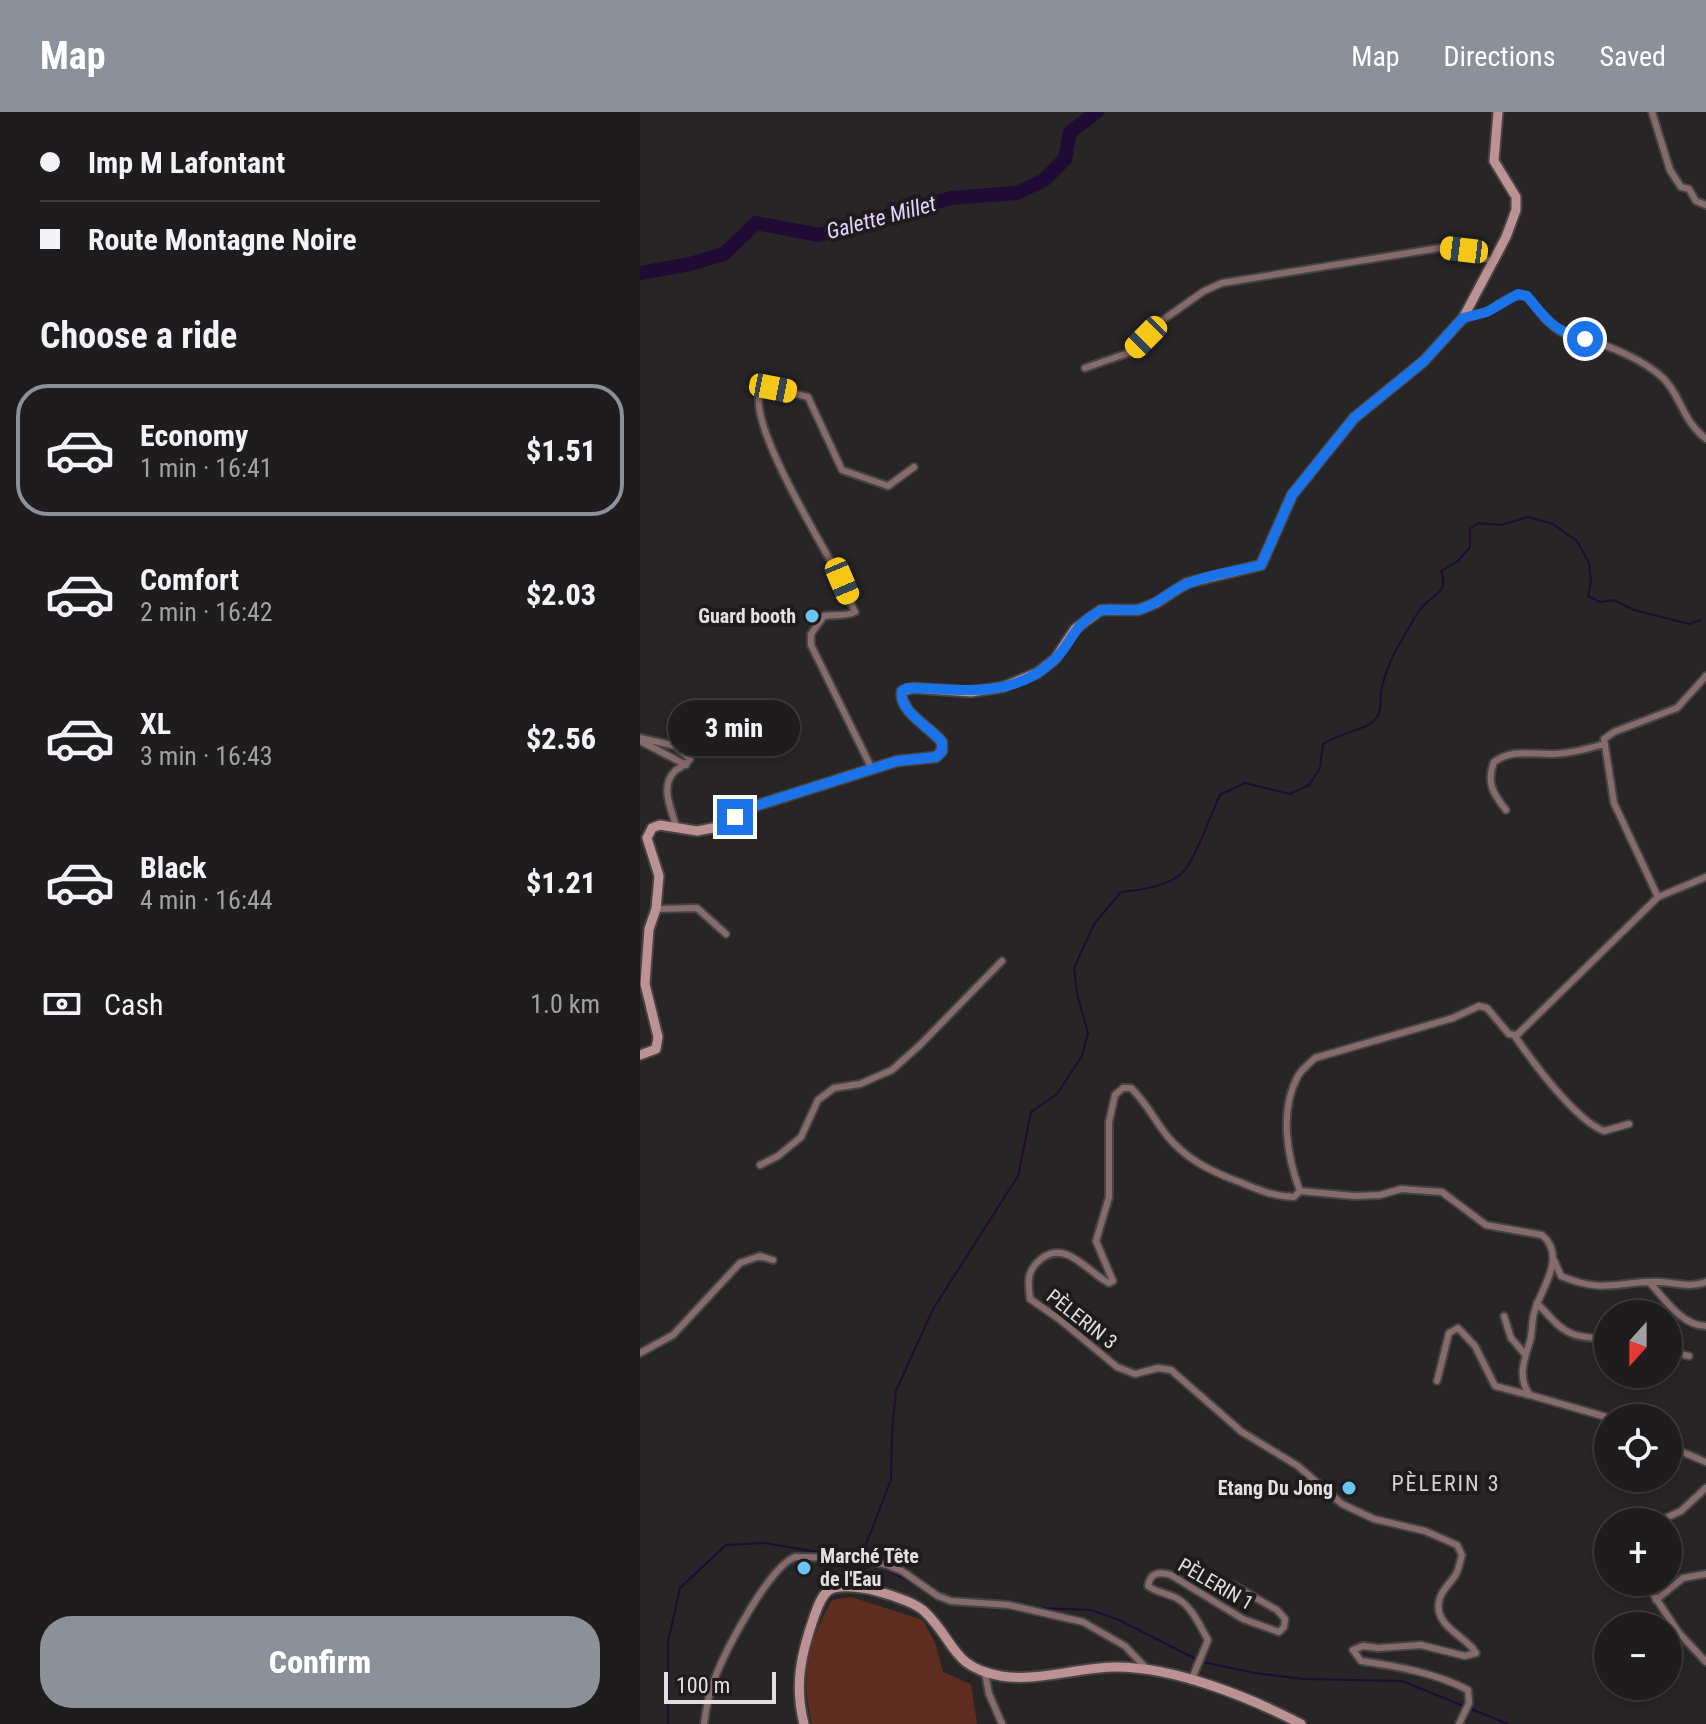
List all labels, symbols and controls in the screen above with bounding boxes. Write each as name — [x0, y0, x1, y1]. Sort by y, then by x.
text: Map — [40, 34, 106, 78]
text: Map — [1351, 40, 1400, 73]
text: Directions — [1444, 40, 1555, 73]
text: Saved — [1599, 40, 1666, 73]
text: Imp M Lafontant — [88, 145, 285, 180]
water label: Galette Millet — [824, 191, 939, 244]
text: Route Montagne Noire — [88, 222, 357, 257]
car — [1439, 235, 1489, 265]
car — [1121, 312, 1171, 362]
text: Choose a ride — [40, 315, 237, 357]
route start — [1567, 321, 1603, 357]
car — [747, 372, 799, 404]
icon: car — [44, 414, 116, 486]
text: Economy — [140, 418, 248, 453]
text: $1.51 — [526, 433, 596, 468]
text: 1 min · 16:41 — [140, 453, 273, 483]
car — [822, 554, 862, 608]
icon: car — [44, 558, 116, 630]
text: Comfort — [140, 562, 239, 597]
text: $2.03 — [526, 577, 596, 612]
text: 2 min · 16:42 — [140, 597, 273, 627]
place label: Guard booth — [698, 604, 796, 628]
marker: Guard booth — [803, 607, 821, 625]
callout: 3 min — [669, 701, 801, 757]
icon: car — [44, 702, 116, 774]
text: XL — [140, 706, 171, 741]
text: 3 min — [705, 713, 763, 743]
text: $2.56 — [526, 721, 596, 756]
text: 3 min · 16:43 — [140, 741, 273, 771]
route end — [717, 799, 753, 835]
icon: car — [44, 846, 116, 918]
text: Black — [140, 850, 207, 885]
text: $1.21 — [526, 865, 596, 900]
text: 4 min · 16:44 — [140, 885, 273, 915]
icon: cash — [40, 982, 84, 1026]
text: Cash — [104, 987, 164, 1022]
text: 1.0 km — [530, 989, 600, 1019]
street label: PÈLERIN 3 — [1042, 1284, 1122, 1354]
north arrow — [1594, 1300, 1682, 1388]
map controls — [1594, 1300, 1682, 1700]
button: locate — [1594, 1404, 1682, 1492]
district label: PÈLERIN 3 — [1391, 1471, 1501, 1496]
place label: Etang Du Jong — [1218, 1476, 1333, 1500]
marker: Etang Du Jong — [1340, 1479, 1358, 1497]
button: + — [1594, 1508, 1682, 1596]
place label: Marché Tête de l'Eau — [820, 1544, 919, 1591]
street label: PÈLERIN 1 — [1174, 1553, 1258, 1615]
marker: Marché Tête de l'Eau — [795, 1559, 813, 1577]
button: − — [1594, 1612, 1682, 1700]
button: Confirm — [40, 1616, 600, 1708]
scale bar — [664, 1668, 776, 1704]
text: 100 m — [676, 1673, 730, 1698]

